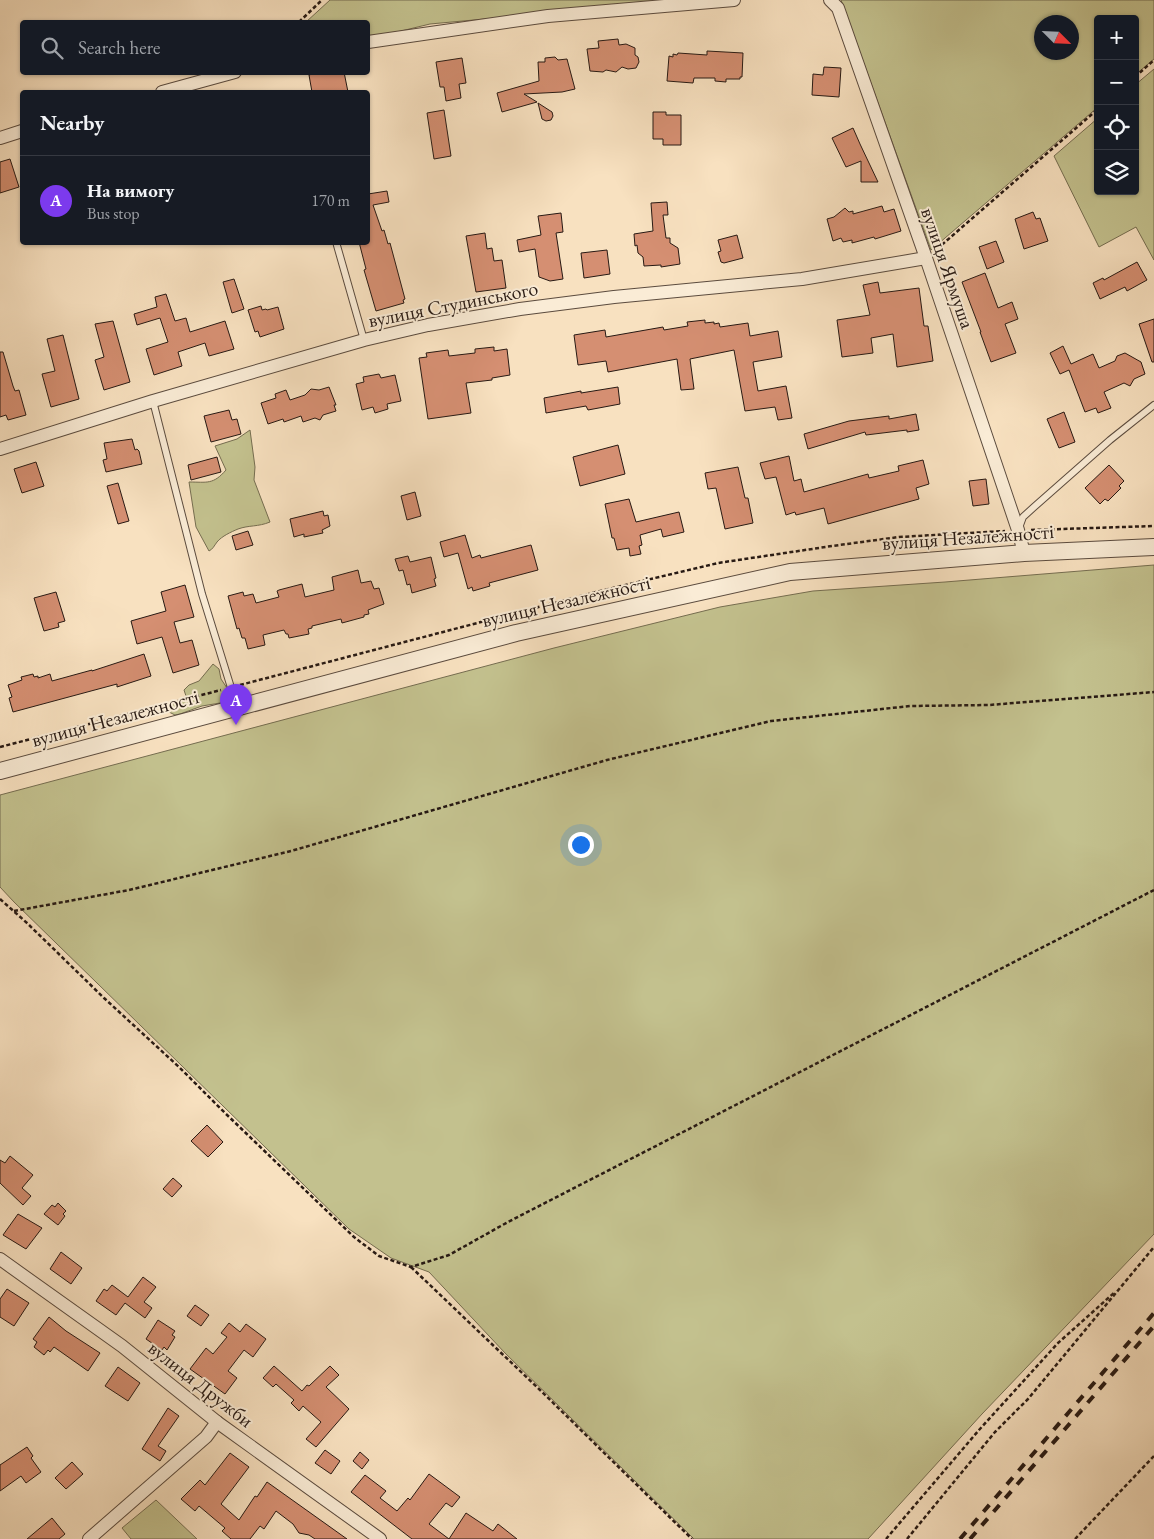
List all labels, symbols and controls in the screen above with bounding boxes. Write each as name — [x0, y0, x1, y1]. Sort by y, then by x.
north arrow — [1034, 15, 1079, 60]
map controls — [1094, 15, 1139, 195]
button: + — [1094, 15, 1139, 60]
search box — [20, 20, 370, 75]
icon: search — [38, 34, 66, 62]
text: Search here — [78, 35, 160, 60]
button: − — [1094, 60, 1139, 105]
button: locate — [1094, 105, 1139, 150]
text: Nearby — [40, 109, 104, 136]
button: layers — [1094, 150, 1139, 195]
text: На вимогу — [87, 178, 174, 203]
text: A — [50, 190, 62, 211]
text: 170 m — [311, 190, 350, 211]
text: Bus stop — [87, 203, 140, 224]
street label: вулиця Ярмуша — [915, 204, 981, 332]
street label: вулиця Студинського — [366, 275, 540, 333]
street label: вулиця Незалежності — [881, 518, 1055, 556]
street label: вулиця Незалежності — [479, 569, 653, 633]
street label: вулиця Незалежності — [28, 683, 202, 753]
pin: A — [220, 684, 252, 725]
your location — [568, 832, 594, 858]
street label: вулиця Дружби — [143, 1335, 259, 1433]

